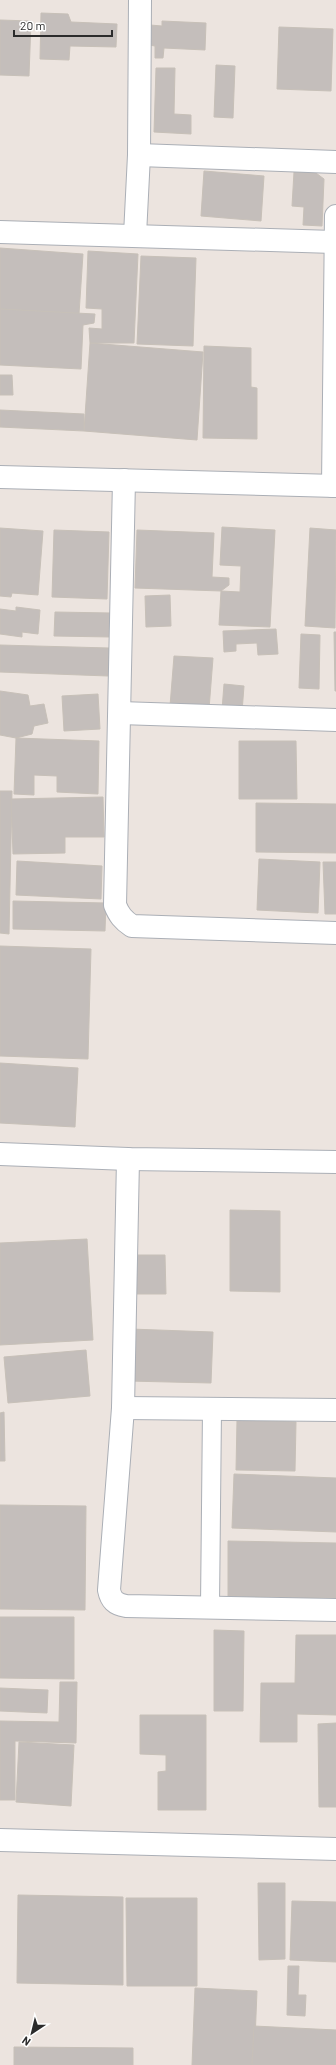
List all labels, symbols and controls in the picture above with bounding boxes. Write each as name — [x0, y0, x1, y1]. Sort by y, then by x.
scale bar — [14, 12, 112, 38]
text: 20 m — [20, 18, 46, 32]
north arrow — [12, 2013, 52, 2053]
text: N — [19, 2034, 33, 2049]

